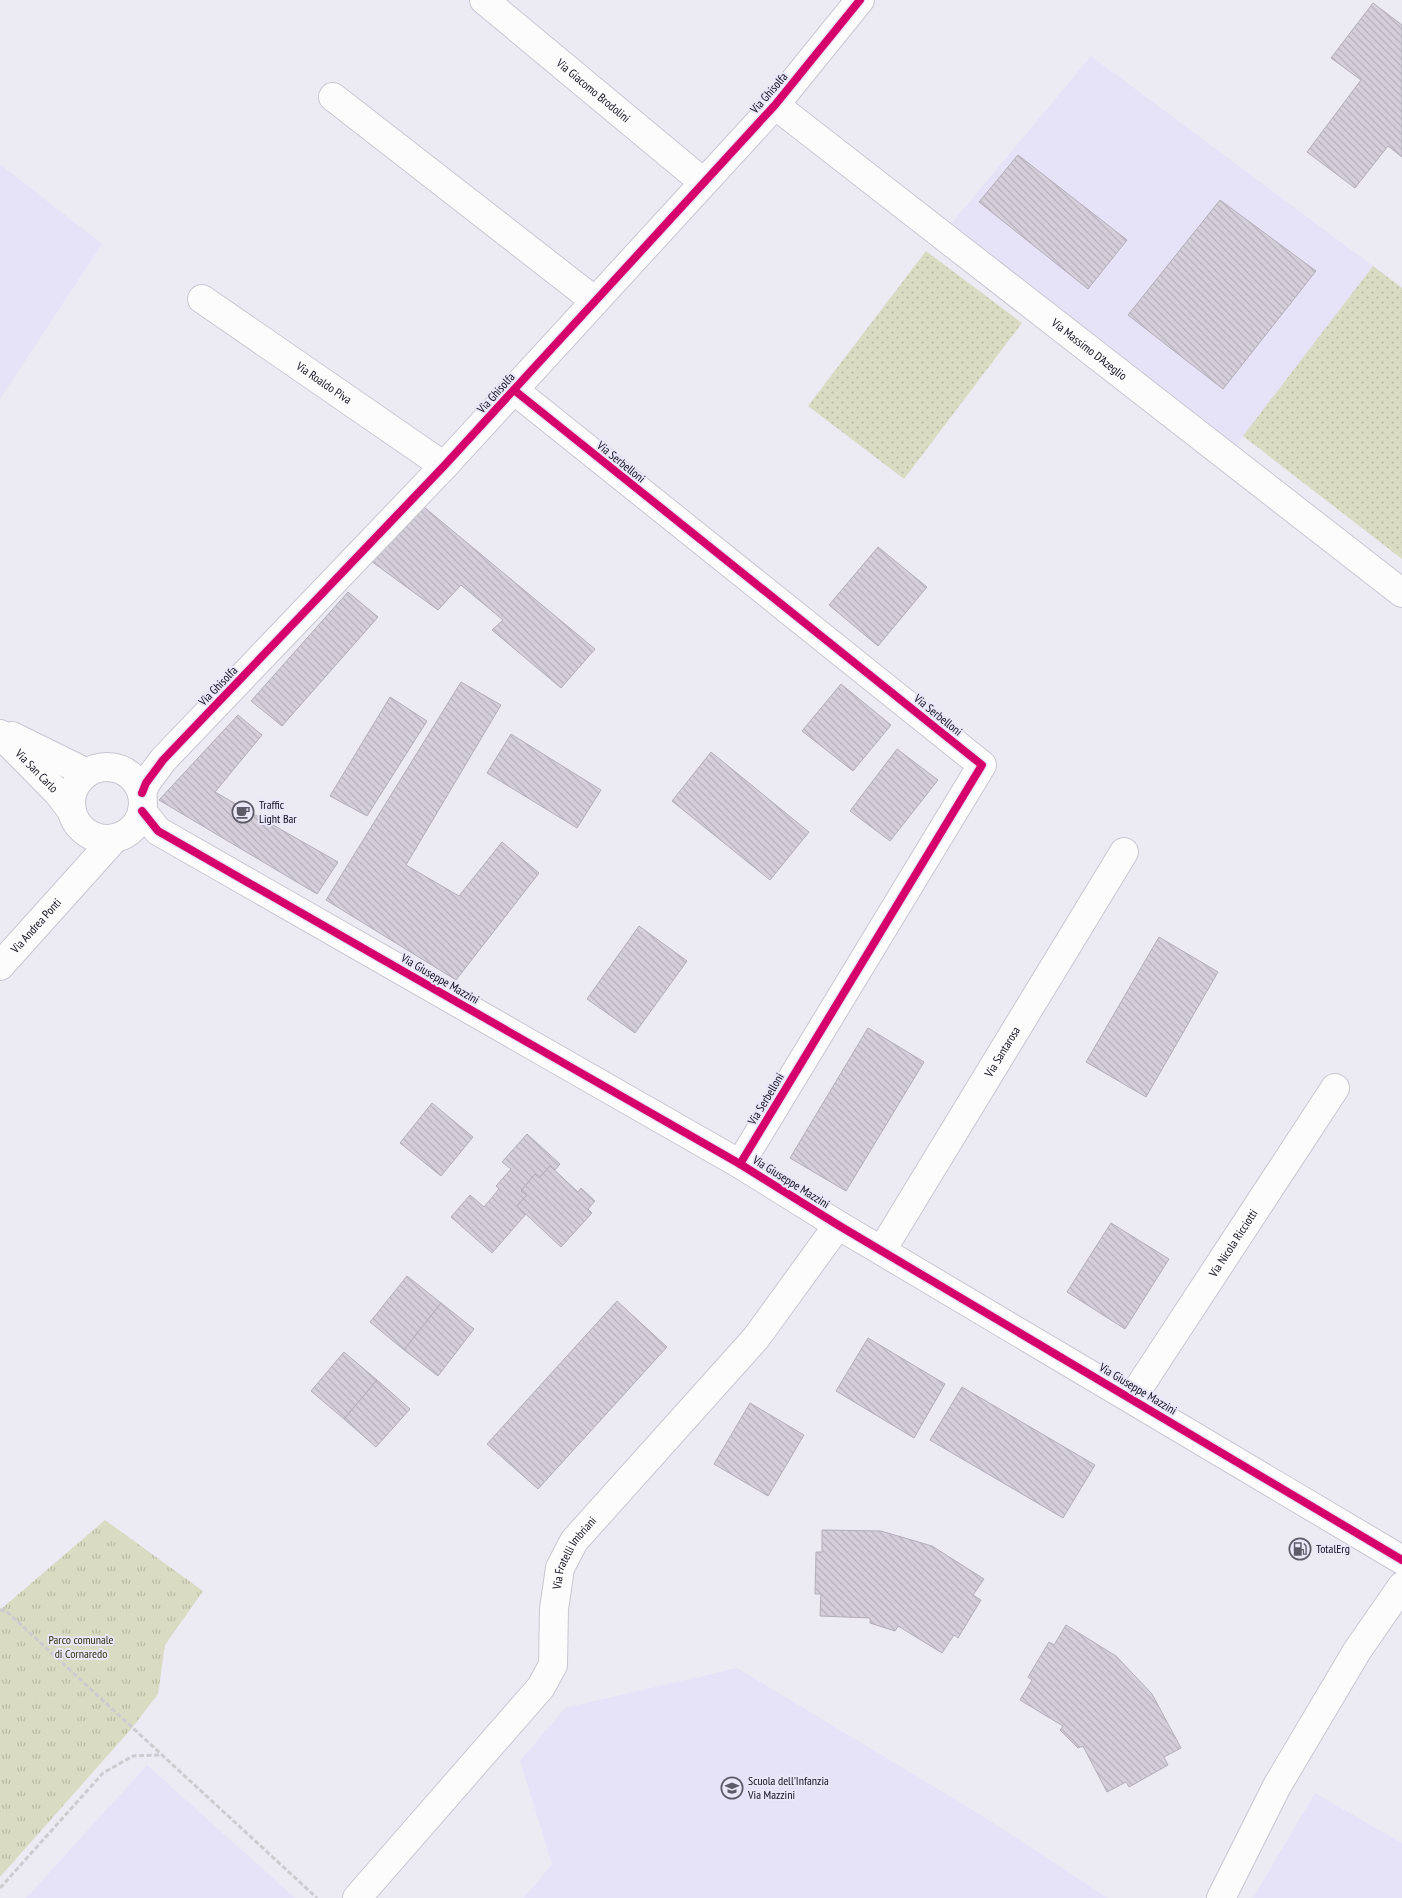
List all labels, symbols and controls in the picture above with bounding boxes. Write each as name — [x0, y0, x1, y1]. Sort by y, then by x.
street label: Via Giacomo Brodolini — [553, 55, 634, 125]
street label: Via Ghisolfa — [746, 69, 791, 117]
street label: Via Massimo D'Azeglio — [1048, 314, 1130, 383]
street label: Via Roaldo Piva — [293, 358, 355, 407]
street label: Via Ghisolfa — [473, 369, 518, 417]
street label: Via Serbelloni — [593, 437, 648, 486]
street label: Via Ghisolfa — [194, 663, 240, 709]
street label: Via Serbelloni — [910, 690, 965, 739]
street label: Via San Carlo — [12, 745, 61, 796]
place label: Traffic Light Bar — [259, 797, 297, 826]
cafe icon: Traffic Light Bar — [231, 800, 255, 824]
street label: Via Andrea Ponti — [7, 895, 64, 957]
street label: Via Giuseppe Mazzini — [398, 950, 482, 1007]
street label: Via Santarosa — [981, 1023, 1023, 1080]
street label: Via Serbelloni — [744, 1070, 787, 1128]
street label: Via Giuseppe Mazzini — [749, 1151, 832, 1211]
street label: Via Nicola Ricciotti — [1205, 1206, 1261, 1280]
street label: Via Giuseppe Mazzini — [1096, 1359, 1180, 1418]
street label: Via Fratelli Imbriani — [549, 1513, 599, 1591]
fuel station icon: TotalErg — [1288, 1537, 1312, 1561]
place label: TotalErg — [1316, 1541, 1350, 1556]
park label: Parco comunale di Cornaredo — [48, 1632, 114, 1661]
place label: Scuola dell'Infanzia Via Mazzini — [747, 1773, 829, 1802]
school or university icon: Scuola dell'Infanzia Via Mazzini — [720, 1776, 744, 1800]

